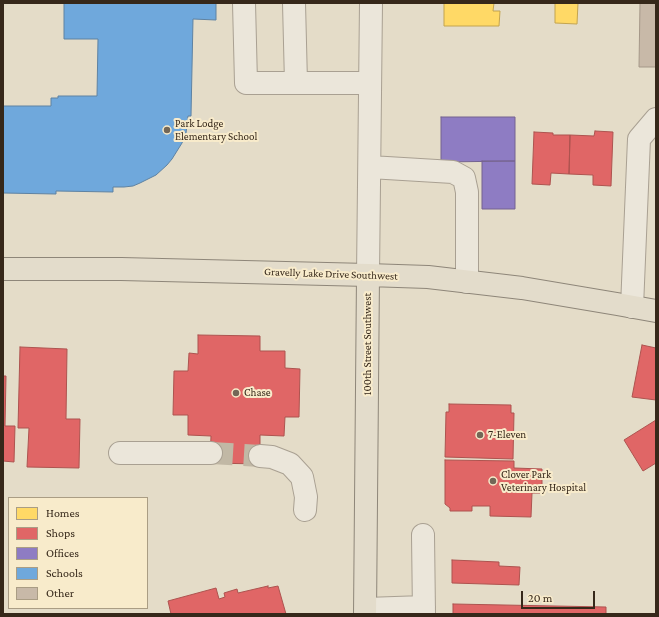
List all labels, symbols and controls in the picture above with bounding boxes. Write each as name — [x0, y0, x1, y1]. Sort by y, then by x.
place label: Park Lodge Elementary School — [175, 117, 257, 143]
marker: Park Lodge Elementary School — [162, 125, 172, 135]
street label: Gravelly Lake Drive Southwest — [264, 265, 398, 283]
street label: 100th Street Southwest — [361, 293, 375, 395]
place label: Chase — [244, 386, 271, 400]
marker: Chase — [231, 388, 241, 398]
place label: 7-Eleven — [488, 428, 526, 442]
marker: 7-Eleven — [475, 430, 485, 440]
place label: Clover Park Veterinary Hospital — [501, 468, 586, 494]
marker: Clover Park Veterinary Hospital — [488, 476, 498, 486]
legend — [8, 497, 148, 609]
text: Homes — [46, 506, 79, 520]
text: Shops — [46, 526, 75, 540]
text: Offices — [46, 546, 79, 560]
text: Schools — [46, 566, 83, 580]
scale bar — [523, 583, 597, 609]
text: Other — [46, 586, 74, 600]
text: 20 m — [528, 591, 552, 605]

